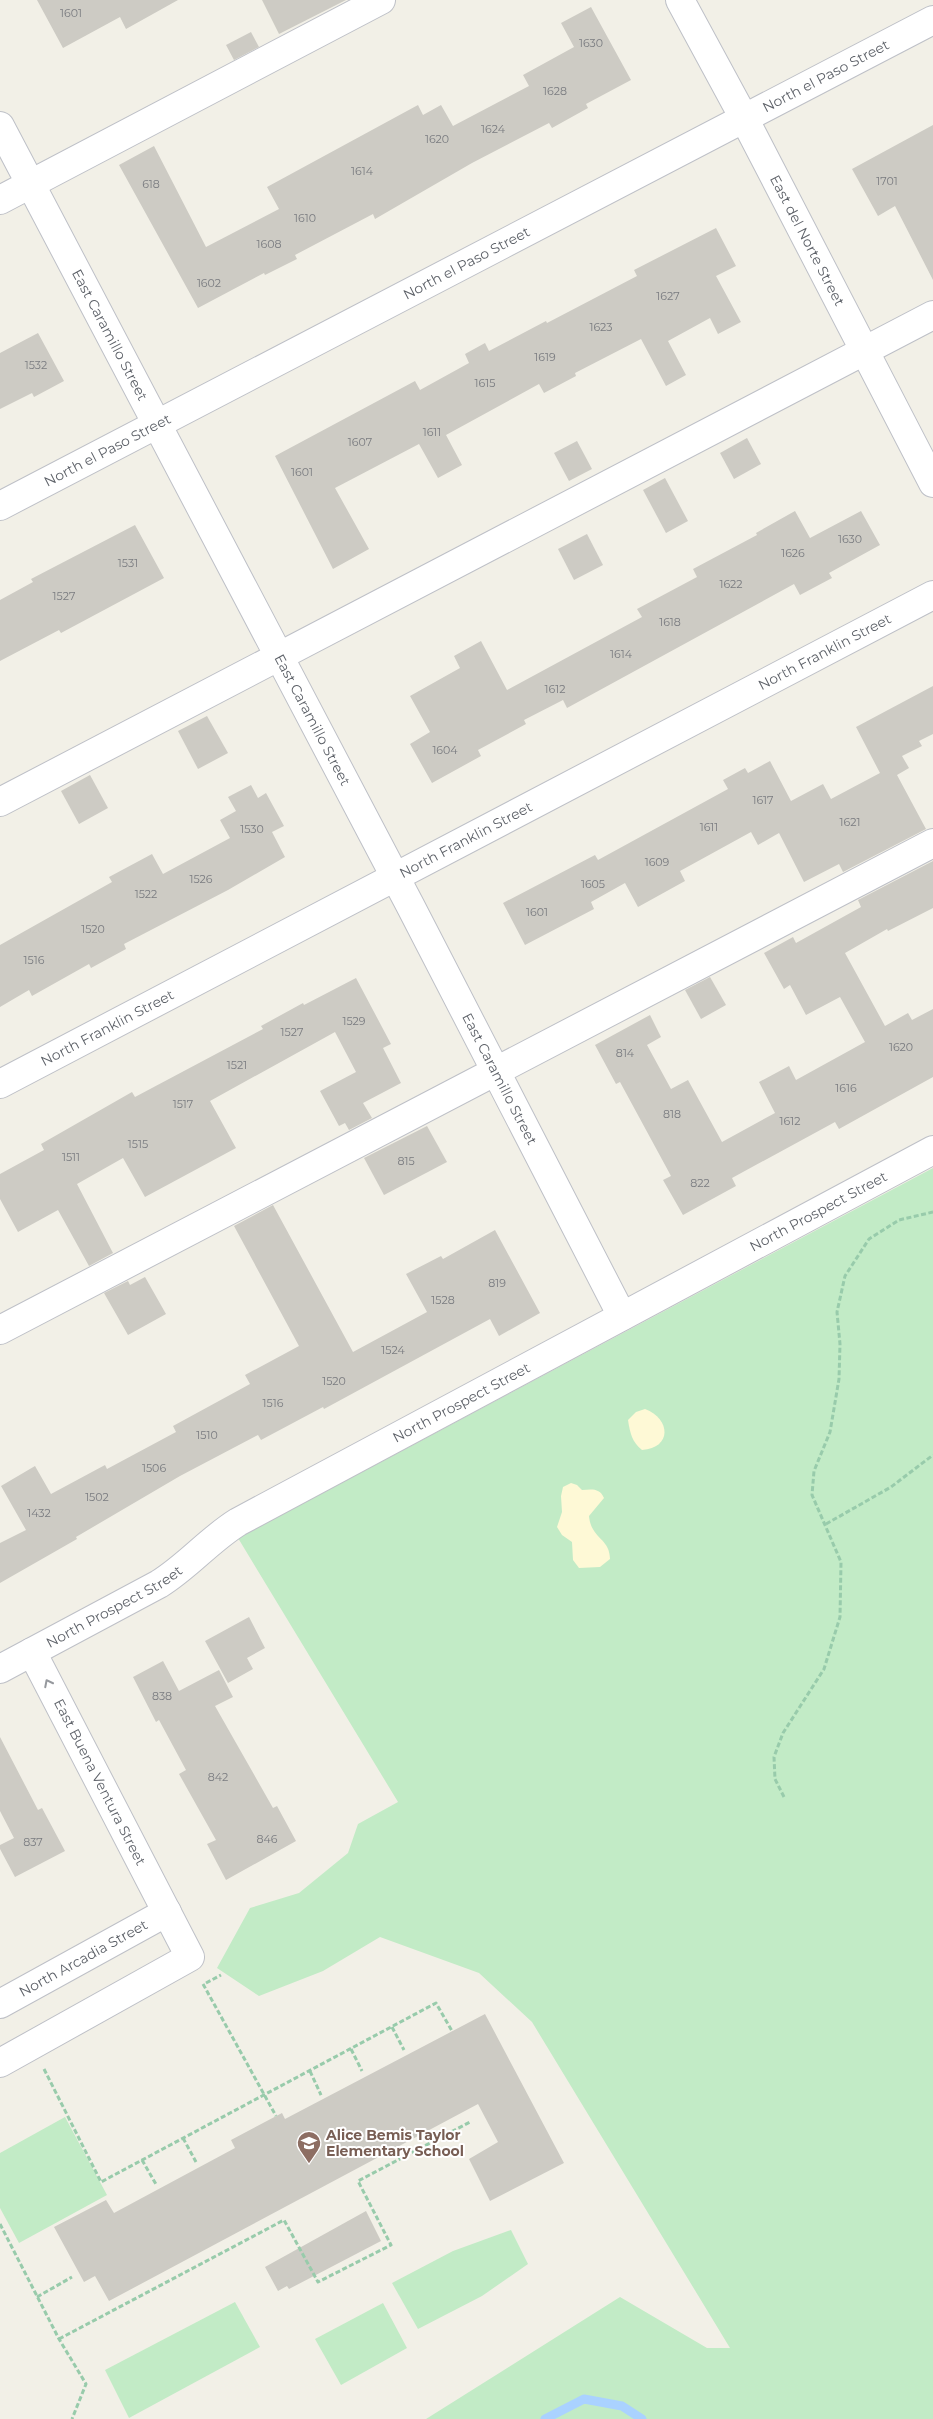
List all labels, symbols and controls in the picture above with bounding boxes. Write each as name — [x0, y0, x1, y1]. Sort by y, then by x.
house number: 1601 — [60, 6, 82, 20]
street label: North el Paso Street — [759, 35, 892, 116]
house number: 1630 — [579, 36, 603, 50]
house number: 1628 — [543, 84, 567, 98]
house number: 1624 — [481, 122, 506, 136]
house number: 1620 — [425, 132, 449, 146]
house number: 1614 — [351, 164, 374, 178]
street label: East del Norte Street — [766, 172, 849, 309]
house number: 1701 — [876, 174, 898, 188]
house number: 618 — [142, 177, 160, 191]
house number: 1610 — [294, 211, 316, 225]
street label: North el Paso Street — [400, 222, 533, 303]
house number: 1608 — [257, 237, 281, 251]
street label: East Caramillo Street — [68, 266, 152, 404]
house number: 1602 — [197, 276, 221, 290]
house number: 1627 — [656, 289, 680, 303]
house number: 1623 — [589, 320, 613, 334]
house number: 1619 — [534, 350, 556, 364]
house number: 1532 — [25, 358, 47, 372]
house number: 1615 — [475, 376, 495, 390]
street label: North el Paso Street — [41, 410, 174, 491]
house number: 1611 — [423, 425, 441, 439]
house number: 1607 — [348, 435, 372, 449]
house number: 1601 — [291, 465, 313, 479]
house number: 1630 — [838, 532, 862, 546]
house number: 1626 — [781, 546, 805, 560]
house number: 1531 — [118, 556, 138, 570]
house number: 1622 — [719, 577, 743, 591]
house number: 1527 — [53, 589, 75, 603]
street label: North Franklin Street — [755, 609, 895, 694]
house number: 1618 — [659, 615, 681, 629]
house number: 1614 — [610, 647, 633, 661]
street label: East Caramillo Street — [270, 651, 355, 789]
house number: 1612 — [545, 682, 565, 696]
house number: 1604 — [432, 743, 458, 757]
house number: 1617 — [752, 793, 774, 807]
street label: North Franklin Street — [396, 797, 536, 882]
house number: 1621 — [840, 815, 860, 829]
house number: 1611 — [700, 820, 718, 834]
house number: 1530 — [240, 822, 264, 836]
house number: 1609 — [645, 855, 670, 869]
house number: 1526 — [189, 872, 213, 886]
house number: 1605 — [581, 877, 605, 891]
house number: 1522 — [135, 887, 157, 901]
house number: 1601 — [526, 905, 548, 919]
house number: 1520 — [81, 922, 105, 936]
house number: 1516 — [24, 953, 45, 967]
street label: North Franklin Street — [38, 985, 177, 1070]
street label: East Caramillo Street — [458, 1010, 541, 1148]
house number: 1529 — [342, 1014, 366, 1028]
house number: 1527 — [281, 1025, 303, 1039]
house number: 1620 — [889, 1040, 913, 1054]
house number: 814 — [616, 1046, 635, 1060]
house number: 1521 — [227, 1058, 247, 1072]
house number: 1616 — [835, 1081, 857, 1095]
house number: 1517 — [173, 1097, 193, 1111]
house number: 818 — [663, 1107, 681, 1121]
house number: 1612 — [780, 1114, 800, 1128]
house number: 1515 — [128, 1137, 148, 1151]
house number: 1511 — [62, 1150, 80, 1164]
house number: 815 — [397, 1154, 415, 1168]
street label: North Prospect Street — [746, 1167, 890, 1256]
house number: 822 — [690, 1176, 710, 1190]
house number: 819 — [488, 1276, 506, 1290]
house number: 1528 — [431, 1293, 455, 1307]
house number: 1524 — [381, 1343, 405, 1357]
street label: North Prospect Street — [389, 1358, 533, 1447]
house number: 1520 — [322, 1374, 346, 1388]
house number: 1516 — [263, 1396, 284, 1410]
house number: 1510 — [196, 1428, 218, 1442]
house number: 1506 — [142, 1461, 166, 1475]
house number: 1502 — [85, 1490, 109, 1504]
house number: 1432 — [27, 1506, 51, 1520]
street label: North Prospect Street — [43, 1561, 186, 1652]
one-way arrow — [44, 1679, 54, 1688]
house number: 838 — [152, 1689, 172, 1703]
street label: East Buena Ventura Street — [50, 1696, 150, 1869]
house number: 842 — [208, 1770, 228, 1784]
house number: 846 — [257, 1832, 278, 1846]
house number: 837 — [23, 1835, 43, 1849]
street label: North Arcadia Street — [16, 1915, 151, 2001]
place label: Alice Bemis Taylor Elementary School — [325, 2126, 464, 2160]
school or university icon: Alice Bemis Taylor Elementary School — [296, 2130, 322, 2164]

